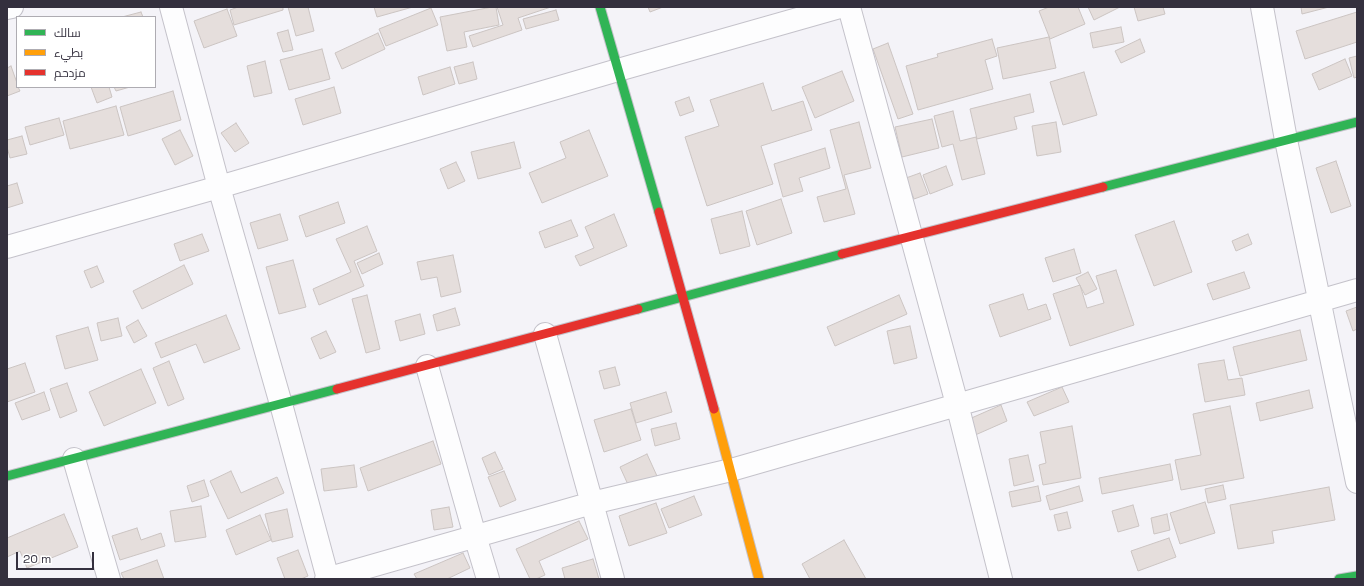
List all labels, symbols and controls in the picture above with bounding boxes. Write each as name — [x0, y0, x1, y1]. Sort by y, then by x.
legend — [16, 16, 156, 88]
text: سالك — [54, 25, 81, 41]
text: بطيء — [54, 45, 83, 61]
text: مزدحم — [54, 65, 86, 81]
scale bar — [18, 544, 96, 570]
text: 20 m — [23, 551, 51, 567]

